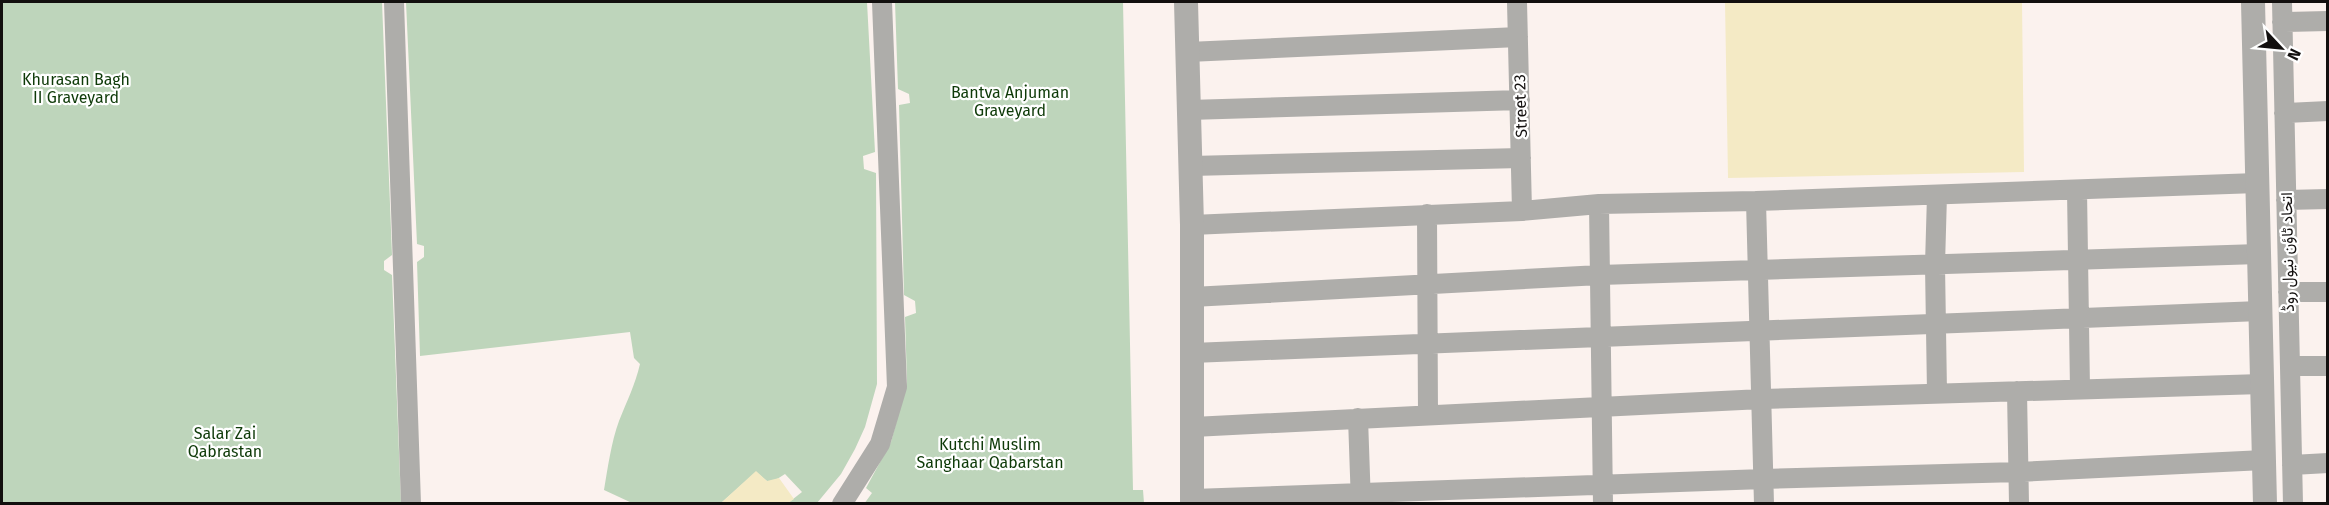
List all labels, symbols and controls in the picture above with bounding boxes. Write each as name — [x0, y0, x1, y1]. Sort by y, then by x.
north arrow — [2251, 18, 2311, 78]
text: N — [2283, 45, 2305, 63]
park label: Khurasan Bagh II Graveyard — [22, 70, 130, 107]
street label: Street 23 — [1510, 74, 1531, 138]
park label: Bantva Anjuman Graveyard — [951, 83, 1069, 120]
street label: اتحاد ٹاؤن نیول روڈ — [2277, 192, 2299, 312]
park label: Salar Zai Qabrastan — [188, 424, 262, 461]
park label: Kutchi Muslim Sanghaar Qabarstan — [916, 435, 1064, 472]

